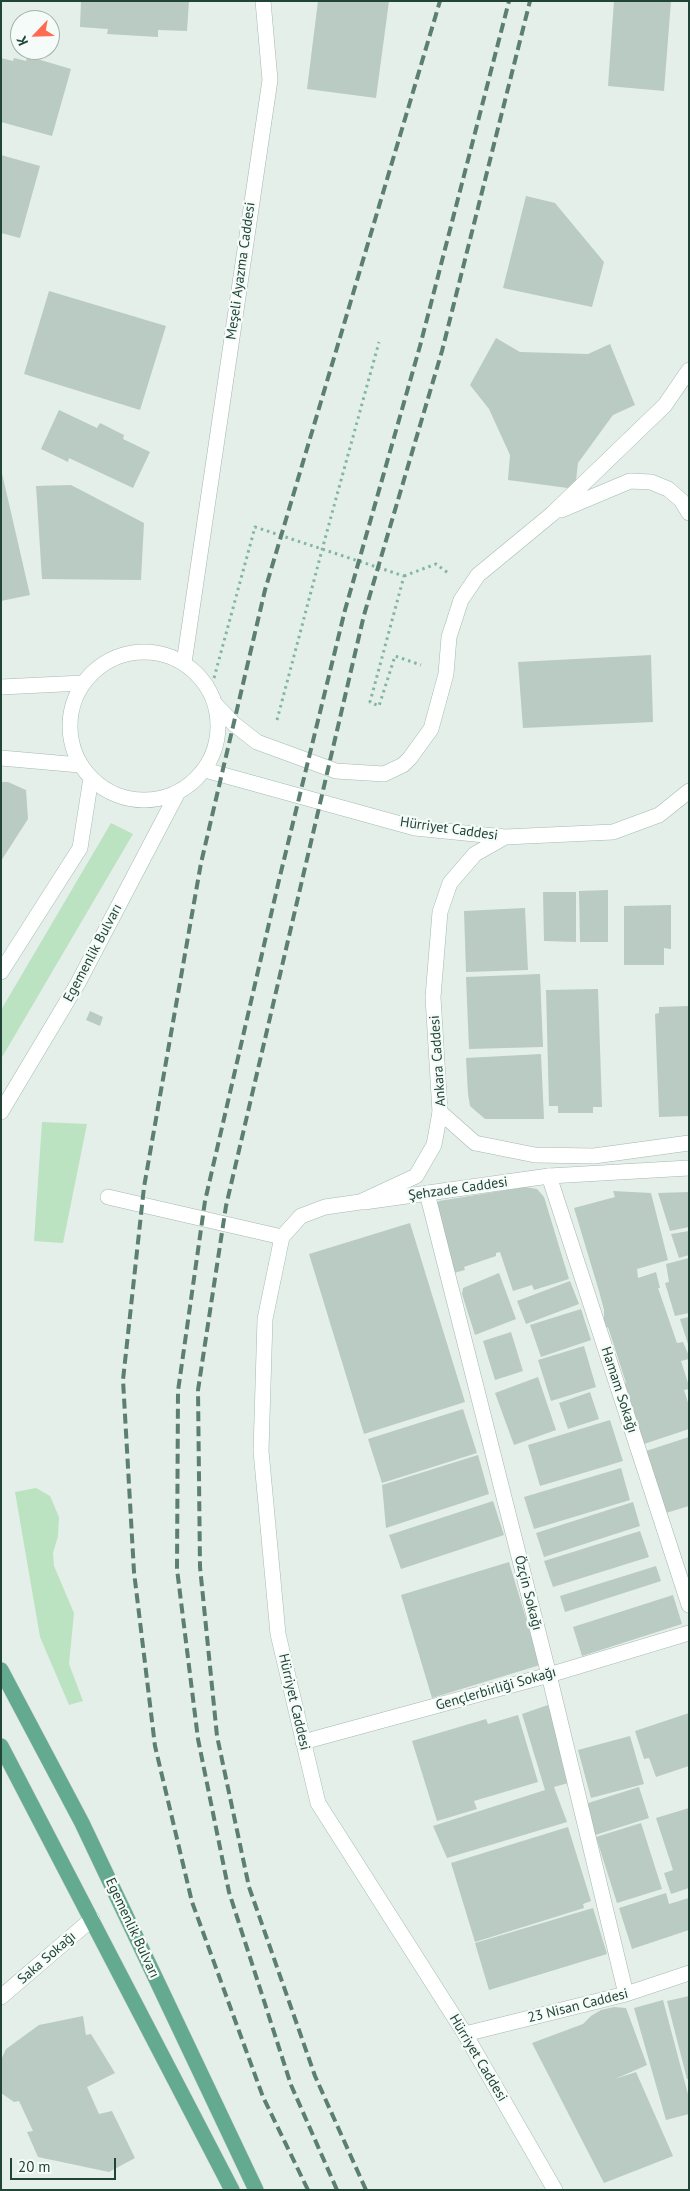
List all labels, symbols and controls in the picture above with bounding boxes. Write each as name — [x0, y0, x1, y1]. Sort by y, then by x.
north arrow — [10, 10, 60, 60]
text: K — [12, 33, 32, 48]
street label: Meşeli Ayazma Caddesi — [223, 201, 259, 341]
street label: Hürriyet Caddesi — [399, 814, 499, 844]
street label: Egemenlik Bulvarı — [60, 901, 126, 1005]
street label: Ankara Caddesi — [426, 1015, 450, 1107]
street label: Şehzade Caddesi — [407, 1174, 509, 1204]
street label: Hamam Sokağı — [597, 1345, 641, 1435]
street label: Özçin Sokağı — [511, 1554, 545, 1632]
street label: Hürriyet Caddesi — [275, 1652, 313, 1752]
street label: Gençlerbirliği Sokağı — [434, 1664, 558, 1714]
street label: Egemenlik Bulvarı — [101, 1875, 163, 1981]
street label: Saka Sokağı — [14, 1928, 80, 1988]
street label: 23 Nisan Caddesi — [526, 1985, 630, 2027]
street label: Hürriyet Caddesi — [445, 2011, 511, 2105]
scale bar — [12, 2148, 119, 2180]
text: 20 m — [18, 2157, 51, 2176]

